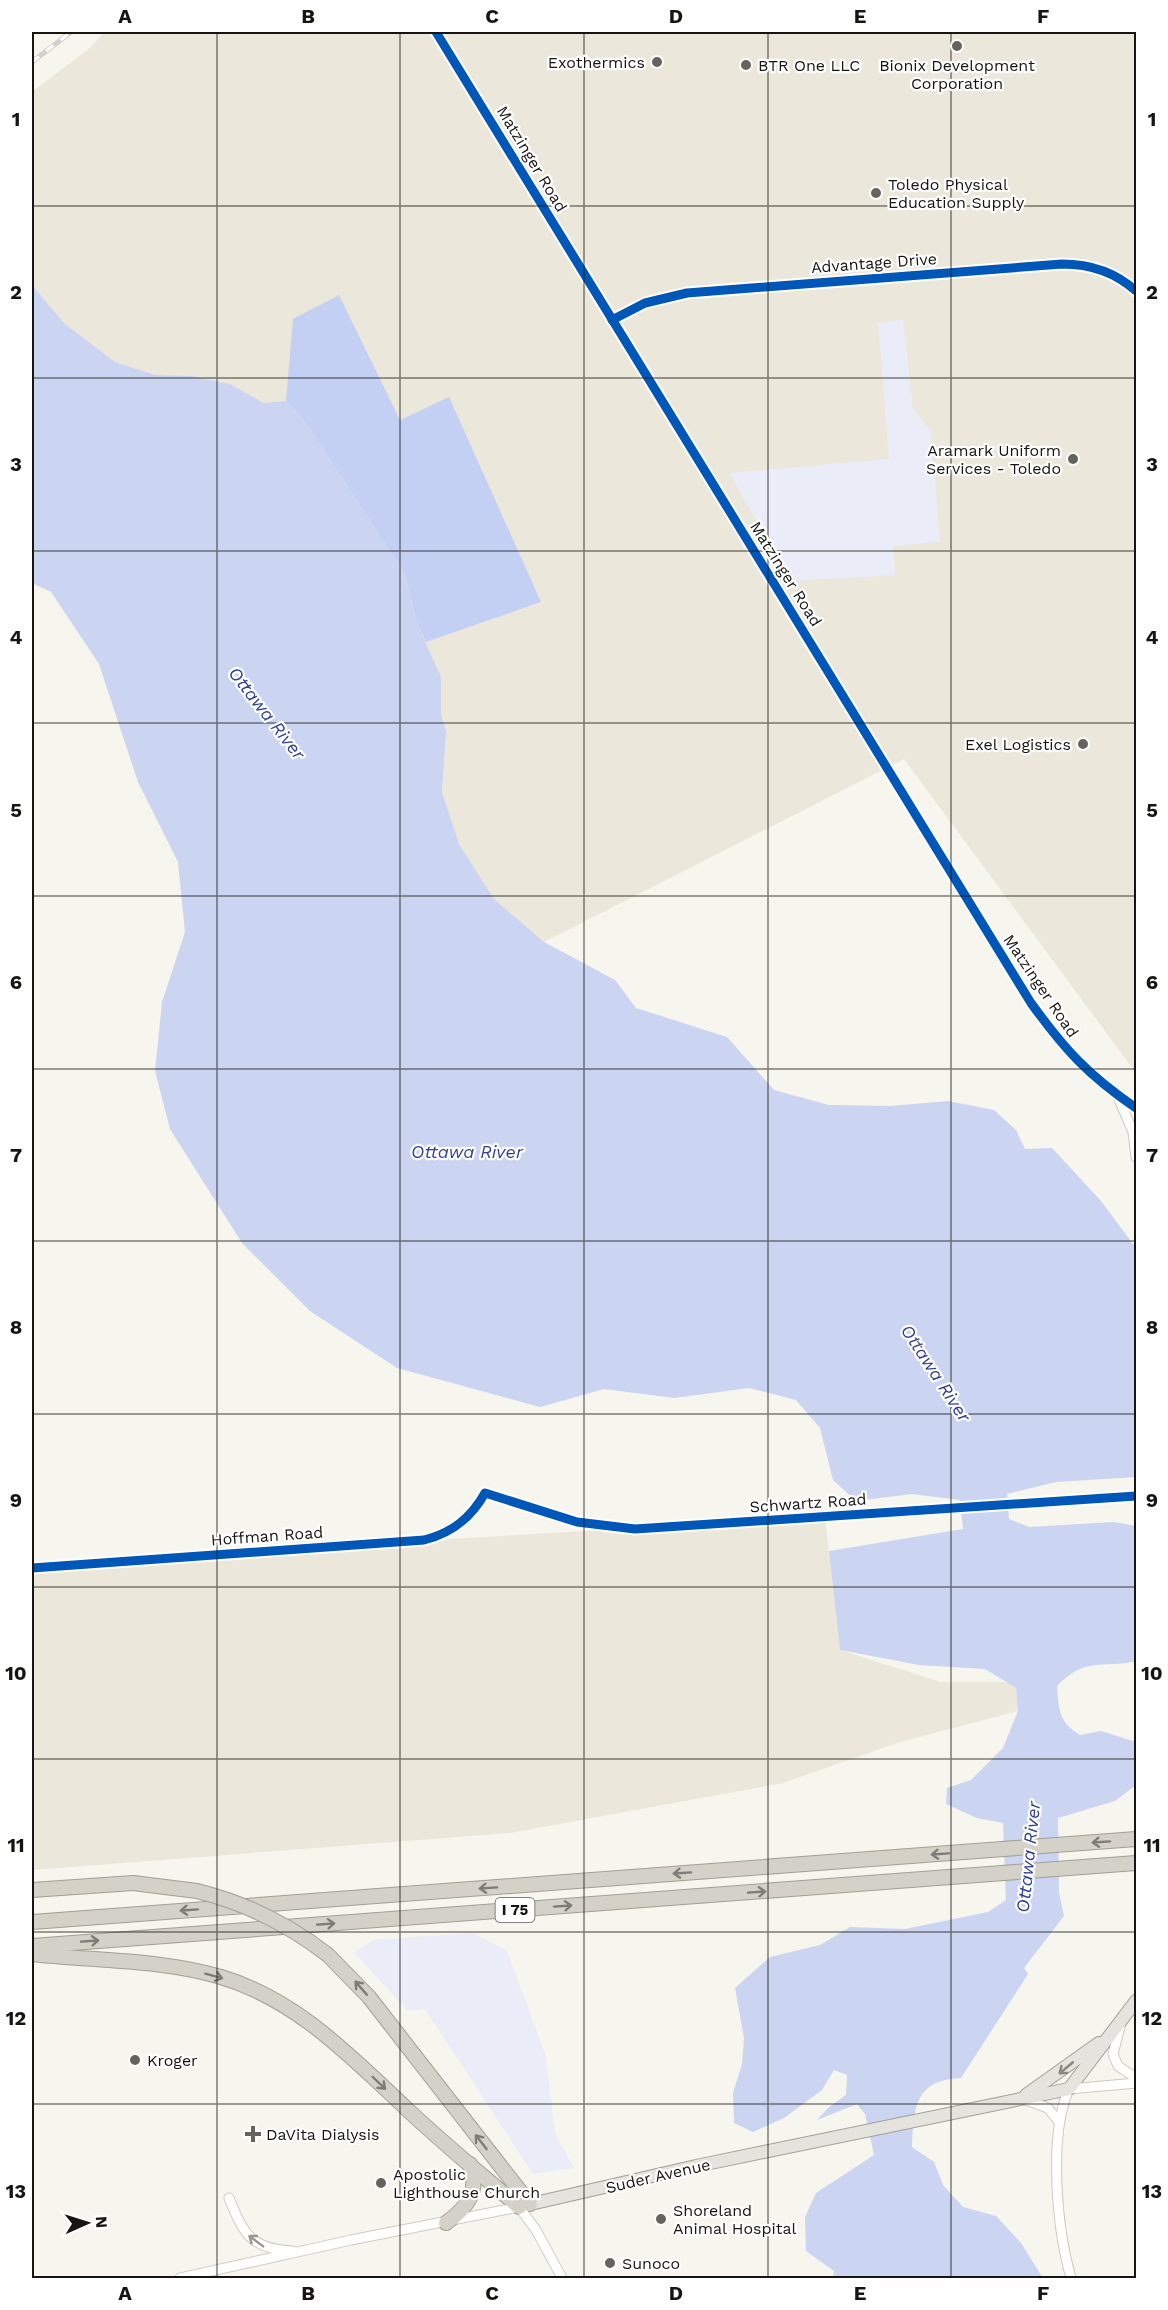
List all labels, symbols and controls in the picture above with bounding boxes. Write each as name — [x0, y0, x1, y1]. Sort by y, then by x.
text: A — [118, 4, 132, 28]
text: B — [301, 4, 315, 28]
text: C — [485, 4, 499, 28]
text: D — [669, 4, 683, 28]
text: E — [854, 4, 866, 28]
text: F — [1037, 4, 1049, 28]
marker: Bionix Development Corporation — [950, 39, 964, 53]
place label: Exothermics — [548, 53, 645, 72]
marker: Exothermics — [650, 55, 664, 69]
place label: BTR One LLC — [758, 56, 860, 75]
place label: Bionix Development Corporation — [879, 56, 1035, 93]
marker: BTR One LLC — [739, 58, 753, 72]
street label: Matzinger Road — [493, 103, 571, 215]
text: 1 — [12, 107, 20, 131]
text: 1 — [1148, 107, 1156, 131]
place label: Toledo Physical Education Supply — [888, 175, 1025, 212]
marker: Toledo Physical Education Supply — [869, 186, 883, 200]
street label: Advantage Drive — [810, 249, 938, 277]
text: 2 — [10, 280, 22, 304]
text: 2 — [1146, 280, 1158, 304]
place label: Aramark Uniform Services - Toledo — [926, 441, 1061, 478]
text: 3 — [10, 452, 22, 476]
marker: Aramark Uniform Services - Toledo — [1066, 452, 1080, 466]
text: 3 — [1146, 452, 1158, 476]
street label: Matzinger Road — [746, 518, 826, 630]
text: 4 — [10, 625, 23, 649]
text: 4 — [1146, 625, 1159, 649]
water label: Ottawa River — [224, 662, 310, 764]
place label: Exel Logistics — [965, 735, 1071, 754]
marker: Exel Logistics — [1076, 737, 1090, 751]
text: 5 — [10, 798, 22, 822]
text: 5 — [1146, 798, 1158, 822]
street label: Matzinger Road — [1000, 931, 1082, 1041]
text: 6 — [10, 970, 22, 994]
text: 6 — [1146, 970, 1158, 994]
water label: Ottawa River — [411, 1141, 524, 1162]
text: 7 — [10, 1143, 22, 1167]
text: 7 — [1146, 1143, 1158, 1167]
text: 8 — [10, 1315, 22, 1339]
text: 8 — [1146, 1315, 1158, 1339]
water label: Ottawa River — [897, 1320, 976, 1426]
text: 9 — [10, 1488, 22, 1512]
text: 9 — [1146, 1488, 1158, 1512]
street label: Schwartz Road — [749, 1489, 867, 1517]
street label: Hoffman Road — [210, 1523, 324, 1549]
text: 10 — [5, 1661, 27, 1685]
text: 10 — [1141, 1661, 1163, 1685]
water label: Ottawa River — [1012, 1799, 1044, 1914]
text: 11 — [7, 1833, 25, 1857]
text: 11 — [1143, 1833, 1161, 1857]
one-way arrow — [1092, 1837, 1112, 1848]
one-way arrow — [930, 1849, 950, 1860]
one-way arrow — [673, 1868, 693, 1879]
one-way arrow — [478, 1883, 498, 1894]
one-way arrow — [747, 1886, 766, 1897]
road number: I 75 — [496, 1898, 534, 1922]
one-way arrow — [552, 1900, 572, 1911]
one-way arrow — [179, 1905, 199, 1916]
one-way arrow — [316, 1918, 336, 1929]
one-way arrow — [79, 1935, 99, 1946]
one-way arrow — [204, 1970, 223, 1982]
one-way arrow — [354, 1981, 368, 1996]
text: 12 — [6, 2006, 26, 2030]
text: 12 — [1142, 2006, 1162, 2030]
place label: Kroger — [147, 2051, 198, 2070]
marker: Kroger — [128, 2053, 142, 2067]
one-way arrow — [1058, 2061, 1074, 2074]
one-way arrow — [372, 2075, 387, 2090]
marker: DaVita Dialysis — [244, 2125, 262, 2143]
place label: DaVita Dialysis — [266, 2125, 379, 2144]
one-way arrow — [475, 2134, 487, 2150]
street label: Suder Avenue — [604, 2155, 712, 2197]
place label: Apostolic Lighthouse Church — [393, 2165, 540, 2202]
marker: Apostolic Lighthouse Church — [374, 2176, 388, 2190]
text: 13 — [6, 2179, 26, 2203]
text: 13 — [1142, 2179, 1162, 2203]
north arrow — [57, 2193, 117, 2253]
place label: Shoreland Animal Hospital — [673, 2201, 797, 2238]
marker: Shoreland Animal Hospital — [654, 2212, 668, 2226]
text: N — [92, 2216, 111, 2229]
one-way arrow — [248, 2235, 264, 2247]
place label: Sunoco — [622, 2254, 680, 2273]
marker: Sunoco — [603, 2256, 617, 2270]
text: A — [118, 2281, 132, 2305]
text: B — [301, 2281, 315, 2305]
text: C — [485, 2281, 499, 2305]
text: D — [669, 2281, 683, 2305]
text: E — [854, 2281, 866, 2305]
text: F — [1037, 2281, 1049, 2305]

